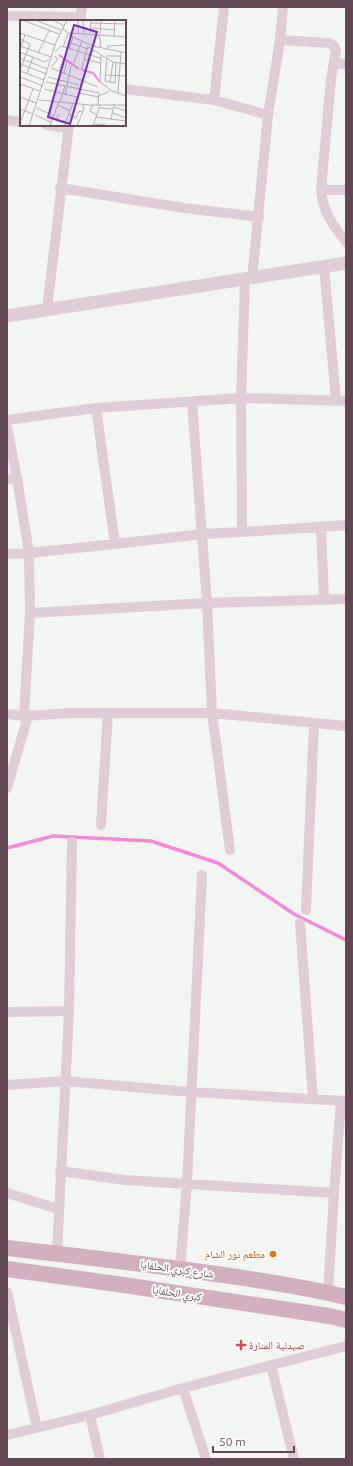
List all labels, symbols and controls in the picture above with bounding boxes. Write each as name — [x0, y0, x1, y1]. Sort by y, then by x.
inset map — [20, 20, 126, 126]
place label: مطعم نور الشام — [205, 1248, 265, 1262]
marker: مطعم نور الشام — [268, 1249, 278, 1259]
street label: شارع كبري الحلفايا — [139, 1258, 214, 1283]
street label: كبري الحلفايا — [151, 1283, 203, 1306]
place label: صيدلية المنارة — [249, 1339, 305, 1351]
marker: صيدلية المنارة — [236, 1340, 246, 1350]
scale bar — [213, 1428, 294, 1454]
text: 50 m — [219, 1435, 246, 1448]

